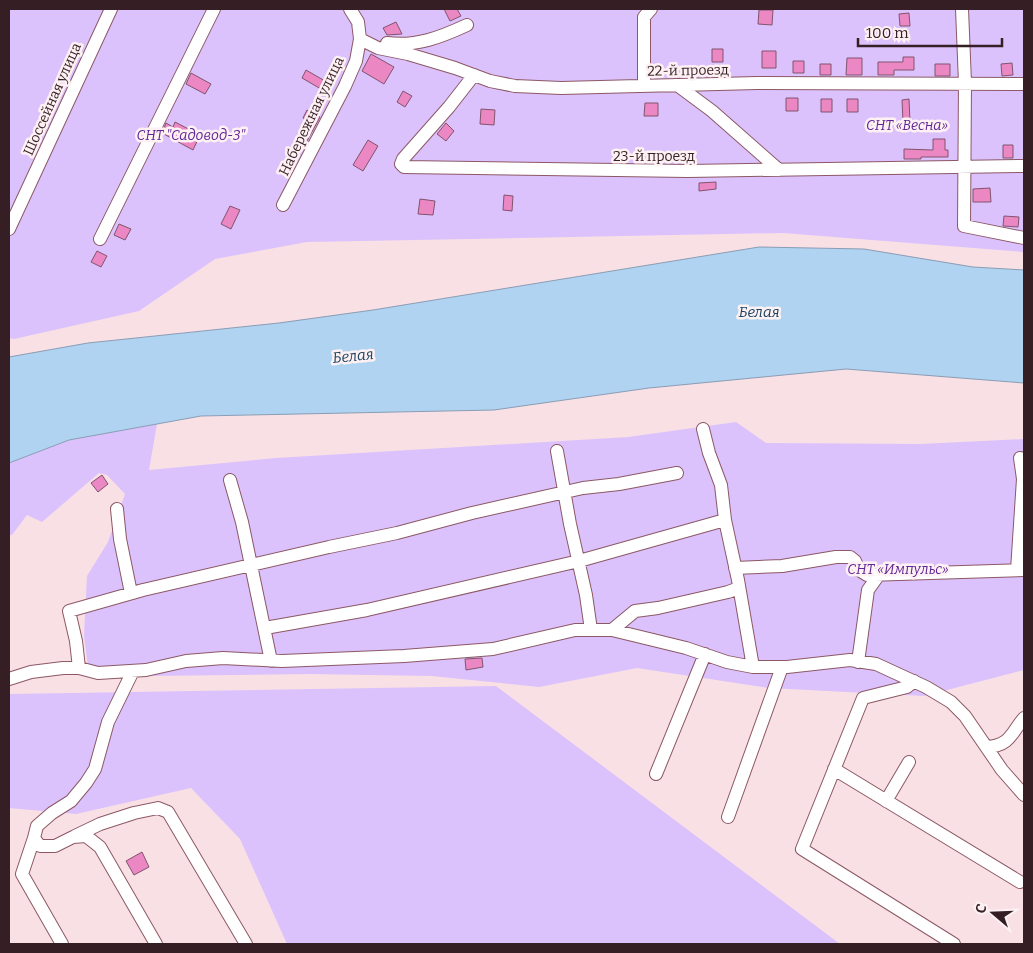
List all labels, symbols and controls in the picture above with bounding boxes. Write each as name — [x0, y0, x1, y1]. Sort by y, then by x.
scale bar — [858, 15, 1002, 47]
text: 100 m — [866, 24, 909, 42]
street label: Шоссейная улица — [20, 40, 85, 158]
street label: Набережная улица — [275, 54, 348, 179]
street label: 22-й проезд — [647, 61, 730, 80]
park label: СНТ «Весна» — [866, 117, 948, 134]
park label: СНТ "Садовод-3" — [136, 127, 246, 144]
street label: 23-й проезд — [613, 148, 696, 165]
water label: Белая — [738, 303, 780, 321]
water label: Белая — [332, 345, 374, 367]
park label: СНТ «Импульс» — [847, 561, 949, 578]
north arrow — [968, 888, 1018, 938]
text: С — [972, 902, 991, 916]

